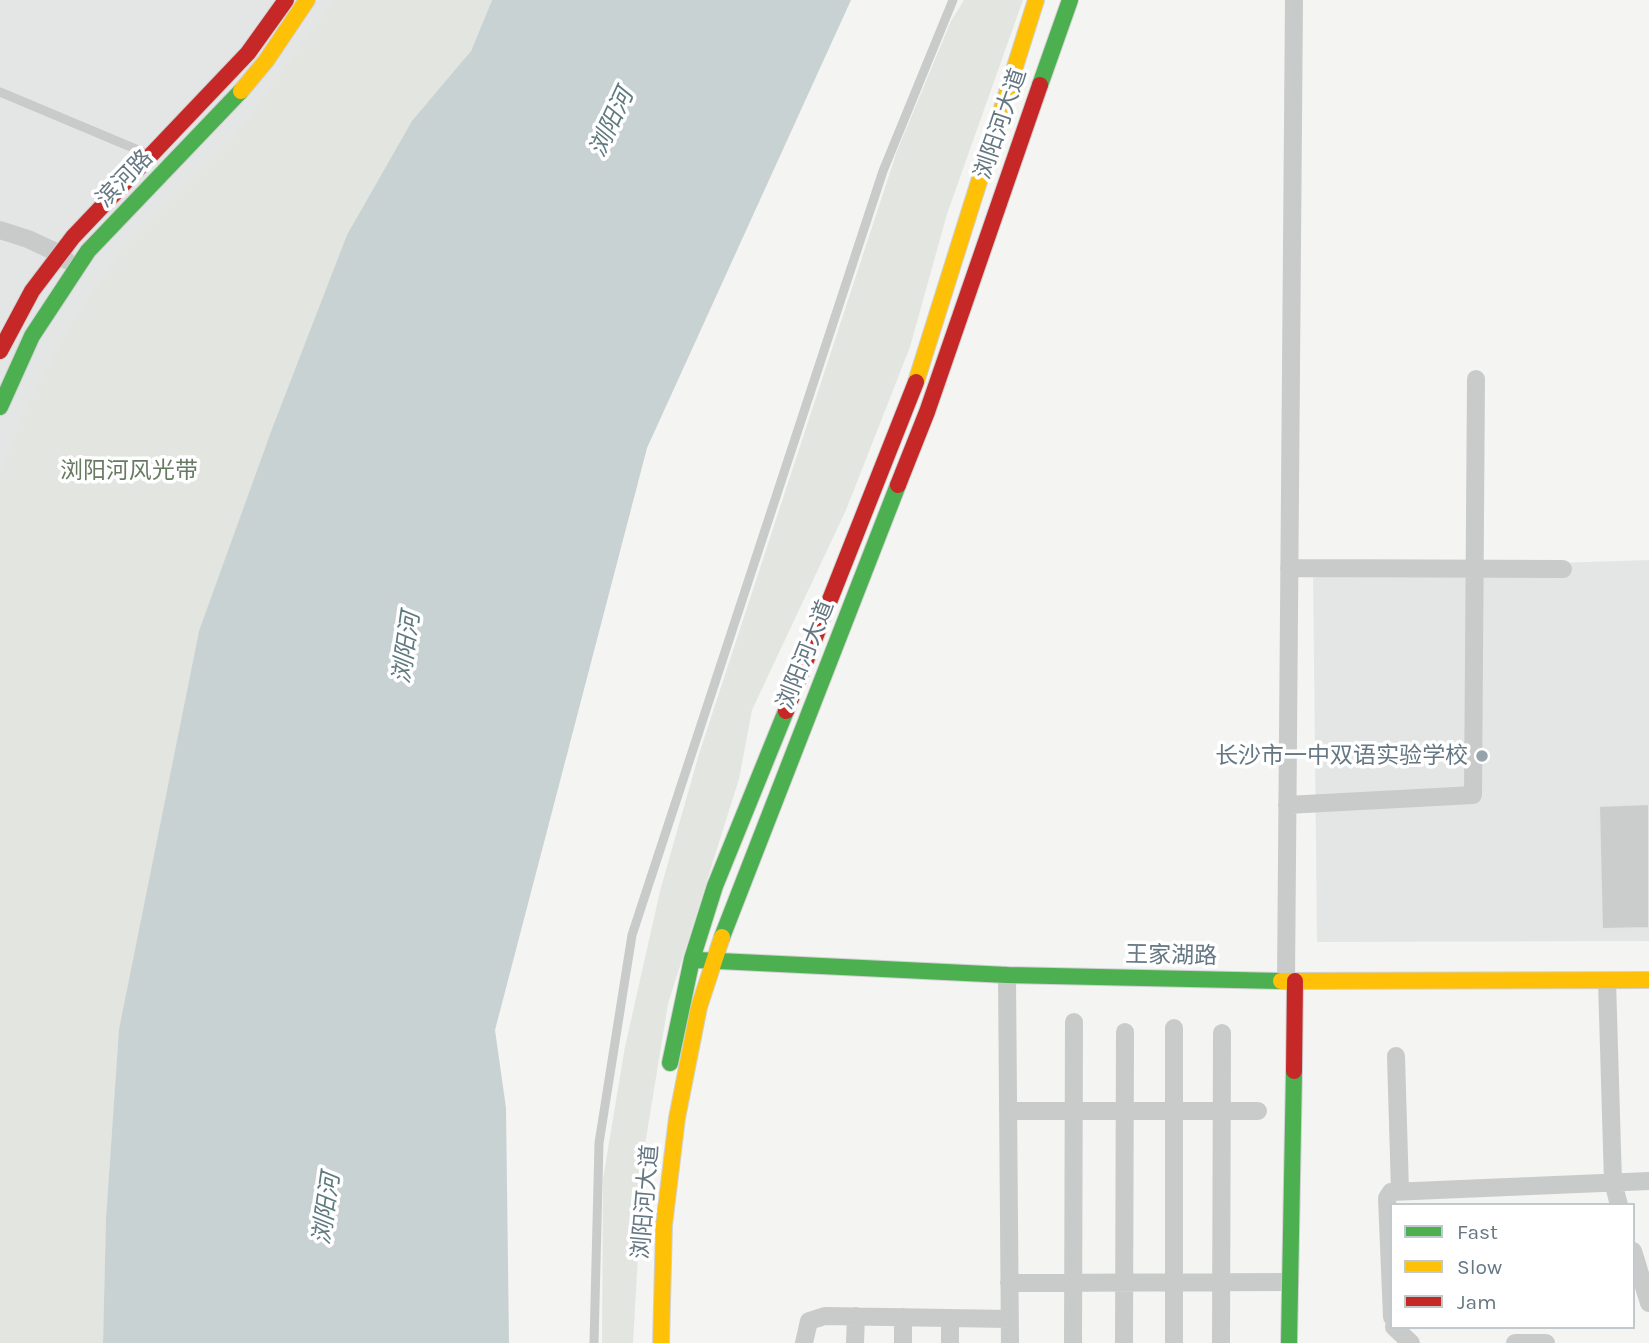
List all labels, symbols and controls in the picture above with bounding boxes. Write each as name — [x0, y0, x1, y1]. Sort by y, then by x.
street label: 浏阳河大道 — [969, 65, 1033, 183]
water label: 浏阳河 — [584, 84, 640, 162]
street label: 滨河路 — [91, 145, 159, 213]
park label: 浏阳河风光带 — [60, 457, 198, 485]
street label: 浏阳河大道 — [772, 597, 840, 713]
water label: 浏阳河 — [388, 610, 426, 686]
place label: 长沙市一中双语实验学校 — [1215, 742, 1468, 770]
marker: 长沙市一中双语实验学校 — [1474, 748, 1490, 764]
street label: 王家湖路 — [1125, 941, 1217, 971]
street label: 浏阳河大道 — [627, 1144, 665, 1260]
water label: 浏阳河 — [308, 1171, 346, 1247]
legend — [1390, 1203, 1635, 1329]
text: Fast — [1457, 1220, 1498, 1244]
text: Slow — [1457, 1255, 1502, 1279]
text: Jam — [1457, 1290, 1497, 1314]

